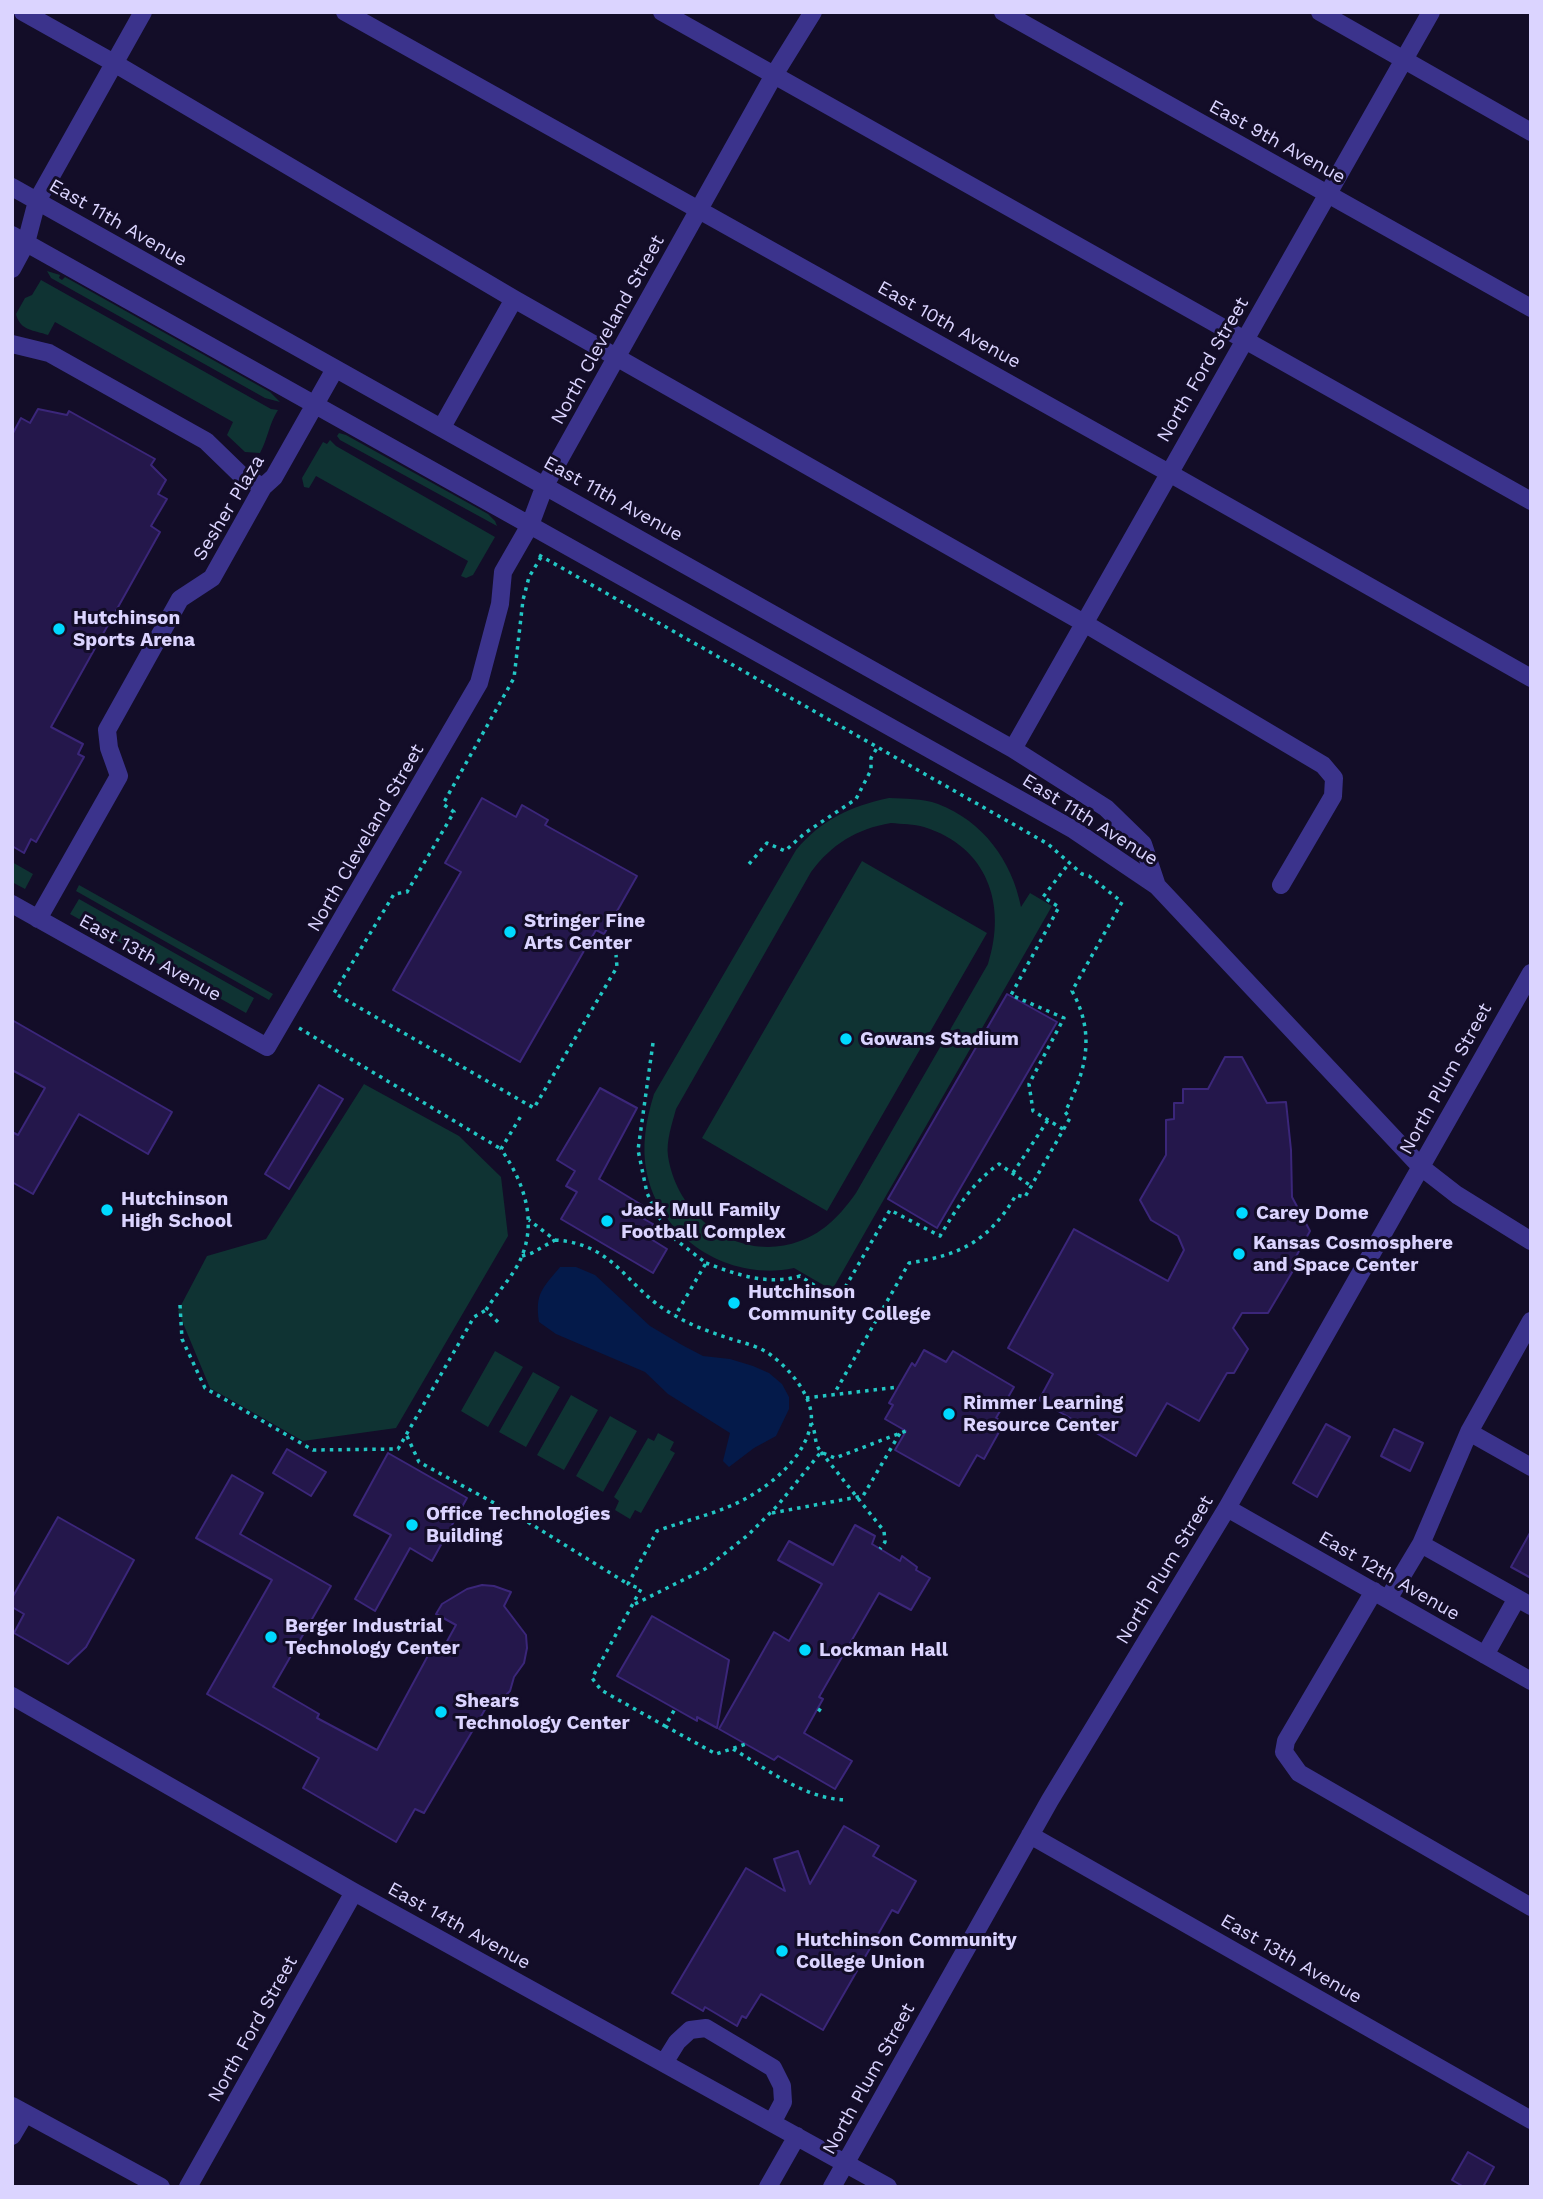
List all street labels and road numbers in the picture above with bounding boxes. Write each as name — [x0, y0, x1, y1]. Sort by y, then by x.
street label: East 9th Avenue — [1205, 95, 1349, 189]
street label: East 11th Avenue — [45, 174, 191, 272]
street label: North Cleveland Street — [546, 231, 670, 429]
street label: East 10th Avenue — [874, 276, 1024, 374]
street label: North Ford Street — [1152, 293, 1254, 447]
street label: Sesher Plaza — [189, 451, 269, 565]
street label: East 11th Avenue — [539, 451, 687, 547]
street label: North Cleveland Street — [303, 740, 429, 936]
street label: East 11th Avenue — [1018, 769, 1162, 871]
street label: East 13th Avenue — [75, 909, 225, 1007]
street label: North Plum Street — [1395, 999, 1497, 1159]
street label: North Plum Street — [1112, 1491, 1218, 1649]
street label: East 12th Avenue — [1314, 1526, 1464, 1626]
street label: East 14th Avenue — [384, 1877, 534, 1975]
street label: East 13th Avenue — [1216, 1909, 1366, 2009]
street label: North Ford Street — [203, 1952, 303, 2106]
street label: North Plum Street — [818, 1999, 920, 2159]

